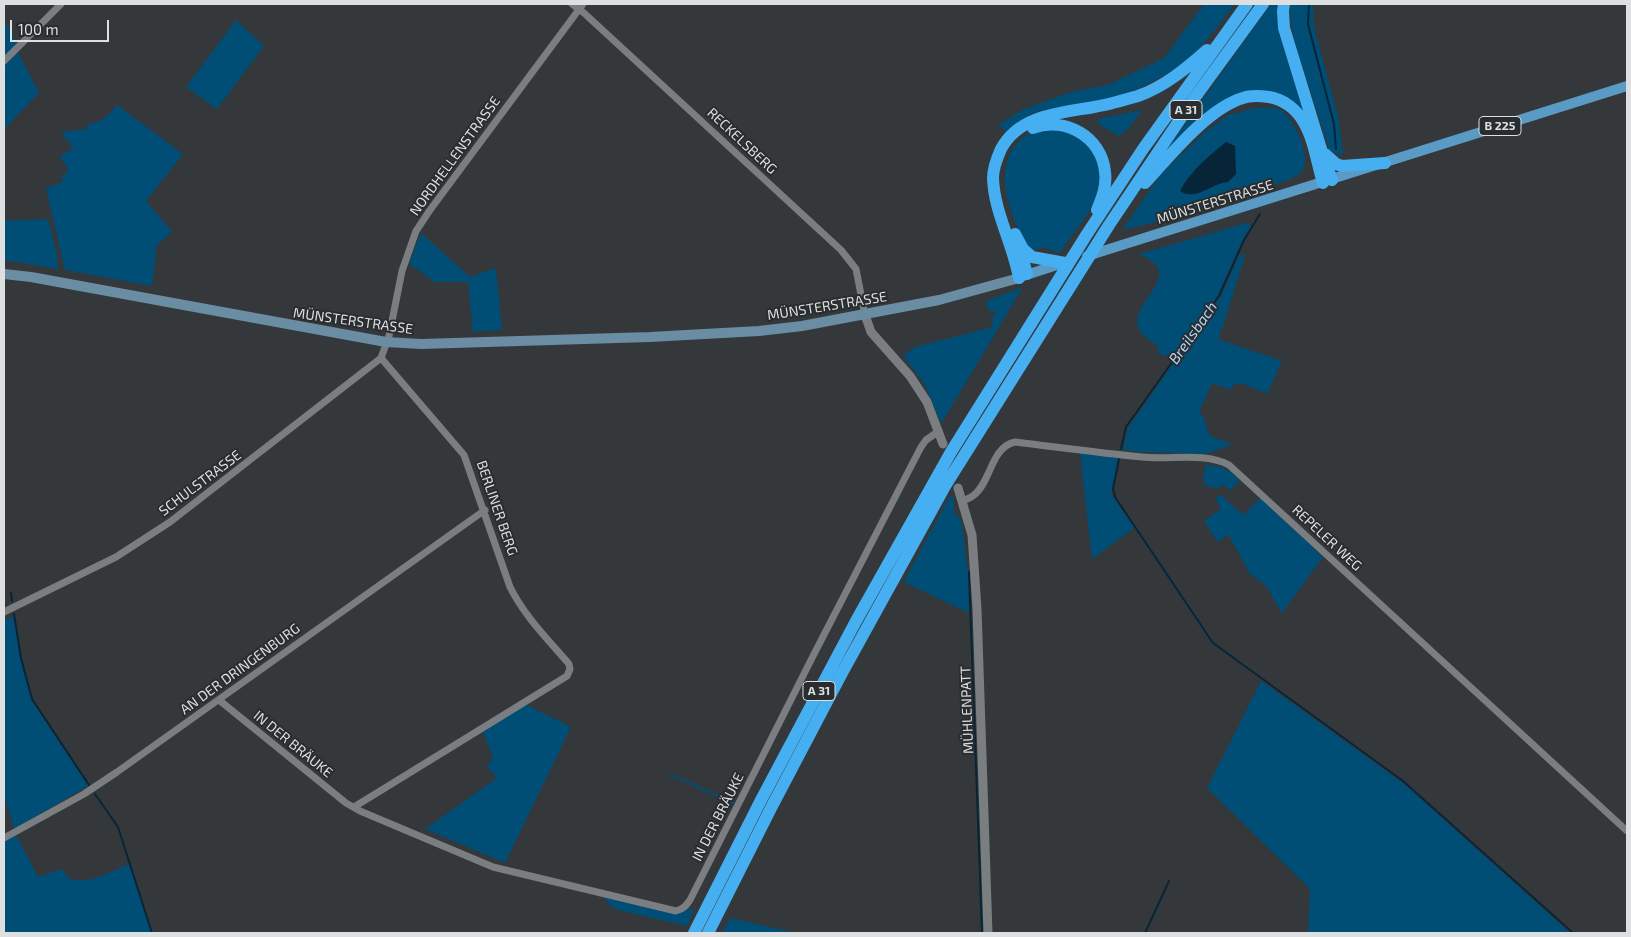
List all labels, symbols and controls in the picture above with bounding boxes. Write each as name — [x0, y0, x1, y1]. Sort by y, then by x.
scale bar — [12, 10, 111, 42]
text: 100 m — [18, 20, 59, 38]
street label: NORDHELLENSTRASSE — [406, 93, 504, 219]
road number: A 31 — [1170, 100, 1202, 120]
street label: RECKELSBERG — [704, 104, 780, 178]
road number: B 225 — [1479, 116, 1521, 136]
street label: MÜNSTERSTRASSE — [1155, 176, 1275, 228]
street label: MÜNSTERSTRASSE — [766, 288, 888, 324]
water label: Breilsbach — [1165, 298, 1221, 368]
street label: MÜNSTERSTRASSE — [292, 304, 414, 338]
street label: SCHULSTRASSE — [156, 447, 244, 519]
street label: BERLINER BERG — [473, 458, 521, 558]
street label: REPELER WEG — [1289, 501, 1365, 575]
street label: AN DER DRINGENBURG — [177, 620, 303, 718]
street label: MÜHLENPATT — [957, 666, 977, 754]
road number: A 31 — [803, 681, 835, 700]
street label: IN DER BRÄUKE — [250, 707, 336, 781]
street label: IN DER BRÄUKE — [689, 770, 747, 864]

